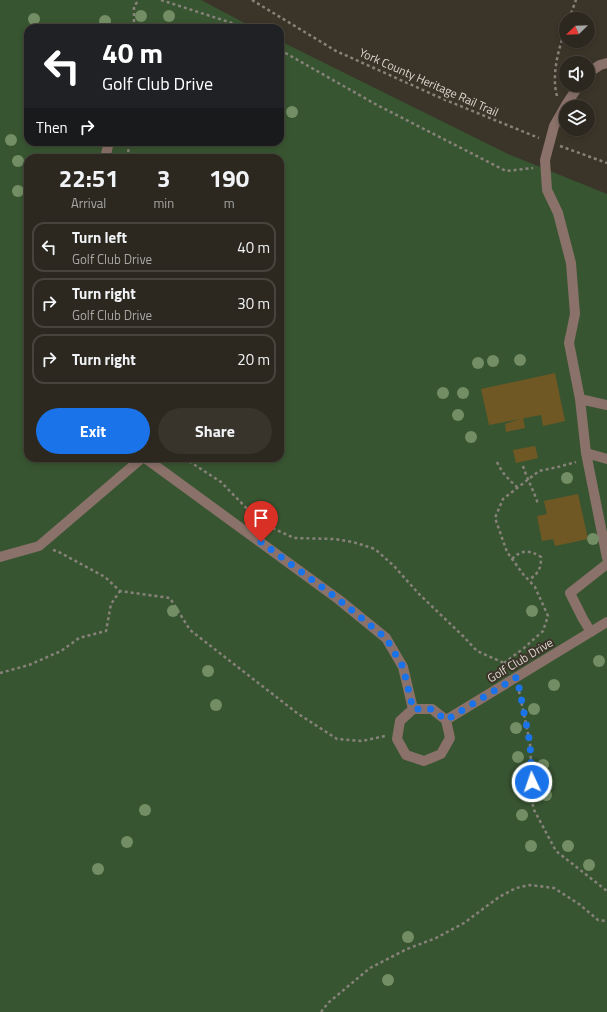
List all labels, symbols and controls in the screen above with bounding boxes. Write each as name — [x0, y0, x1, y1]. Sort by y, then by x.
north arrow — [559, 12, 595, 48]
map controls — [559, 12, 595, 136]
text: 40 m — [102, 31, 163, 74]
icon: left — [36, 40, 88, 92]
street label: York County Heritage Rail Trail — [356, 43, 502, 121]
button: sound — [559, 56, 595, 92]
text: Golf Club Drive — [102, 70, 213, 97]
button: layers — [559, 100, 595, 136]
text: Then — [36, 116, 68, 139]
icon: right — [76, 116, 98, 138]
text: 22:51 — [59, 160, 119, 196]
text: 3 — [157, 160, 171, 196]
text: 190 — [209, 160, 249, 196]
text: Arrival — [71, 193, 106, 213]
text: min — [153, 193, 174, 213]
text: m — [224, 193, 235, 213]
text: Turn left — [72, 226, 127, 249]
icon: left — [38, 236, 60, 258]
text: 40 m — [237, 236, 270, 259]
text: Golf Club Drive — [72, 249, 152, 269]
text: Turn right — [72, 282, 136, 305]
icon: right — [38, 292, 60, 314]
text: 30 m — [237, 292, 270, 315]
text: Golf Club Drive — [72, 305, 152, 325]
icon: right — [38, 348, 60, 370]
text: Turn right — [72, 348, 136, 371]
text: 20 m — [237, 348, 270, 371]
button: Exit — [36, 408, 150, 454]
button: Share — [158, 408, 272, 454]
pin — [244, 501, 278, 542]
icon: arrive — [250, 507, 272, 529]
street label: Golf Club Drive — [483, 633, 557, 687]
position arrow — [511, 761, 553, 803]

